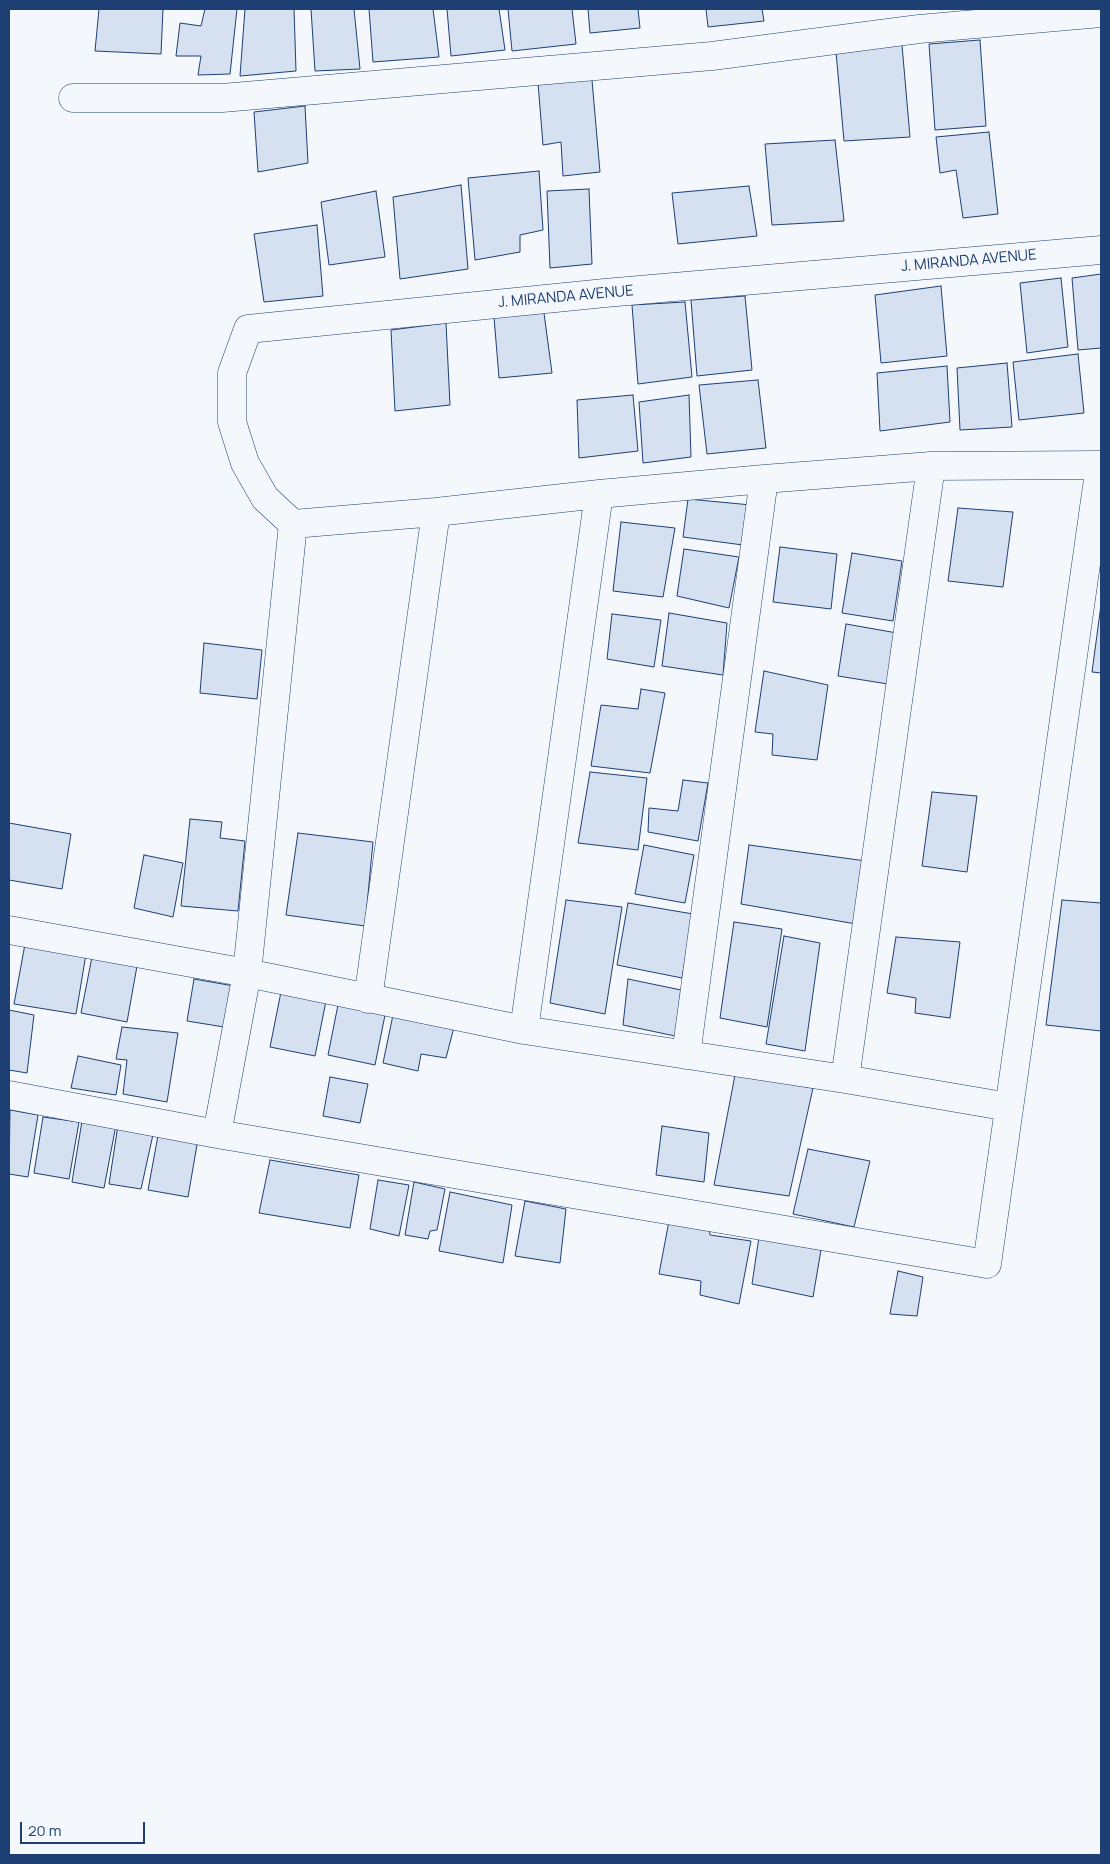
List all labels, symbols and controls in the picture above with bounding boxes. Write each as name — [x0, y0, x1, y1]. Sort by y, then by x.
street label: J. MIRANDA AVENUE — [900, 246, 1038, 276]
street label: J. MIRANDA AVENUE — [497, 282, 635, 312]
scale bar — [22, 1812, 148, 1844]
text: 20 m — [28, 1820, 61, 1841]

